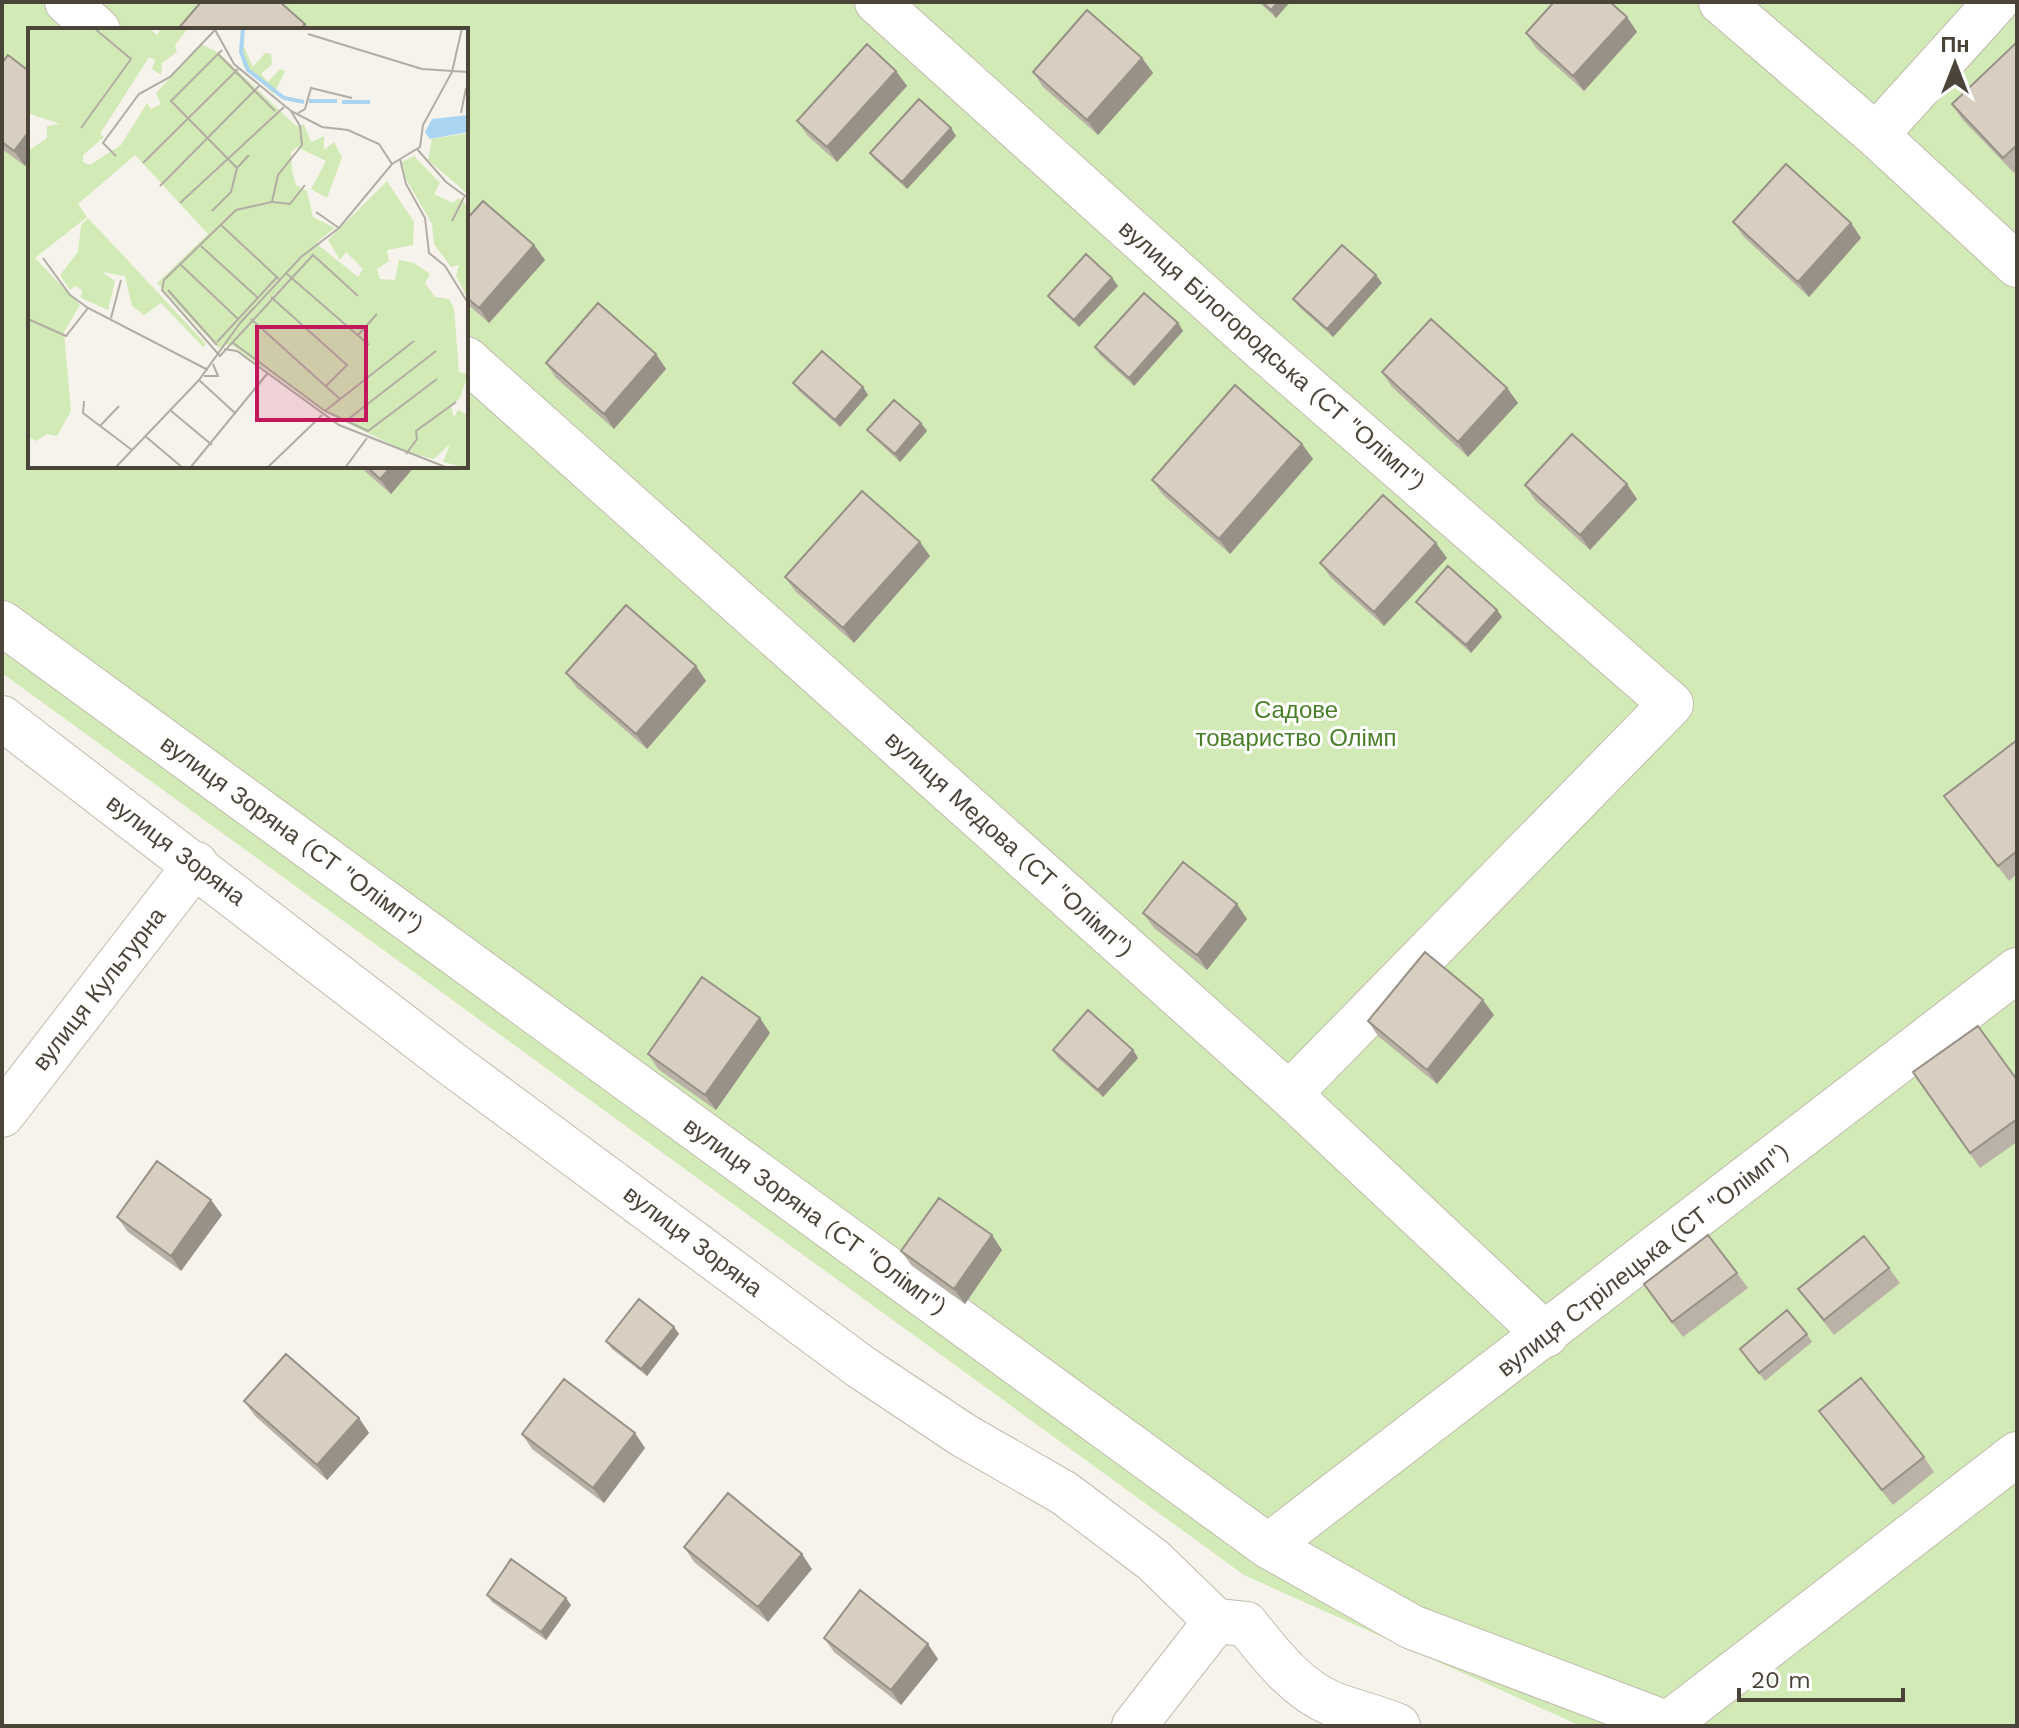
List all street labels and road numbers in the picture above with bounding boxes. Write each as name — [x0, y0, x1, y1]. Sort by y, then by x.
street label: вулиця Білогородська (СТ "Олімп") — [1113, 214, 1431, 496]
street label: вулиця Медова (СТ "Олімп") — [880, 725, 1138, 963]
street label: вулиця Зоряна (СТ "Олімп") — [155, 729, 429, 939]
street label: вулиця Зоряна — [101, 788, 251, 912]
street label: вулиця Культурна — [27, 901, 172, 1076]
street label: вулиця Зоряна (СТ "Олімп") — [678, 1111, 952, 1321]
street label: вулиця Стрілецька (СТ "Олімп") — [1492, 1138, 1794, 1382]
street label: вулиця Зоряна — [618, 1179, 768, 1303]

